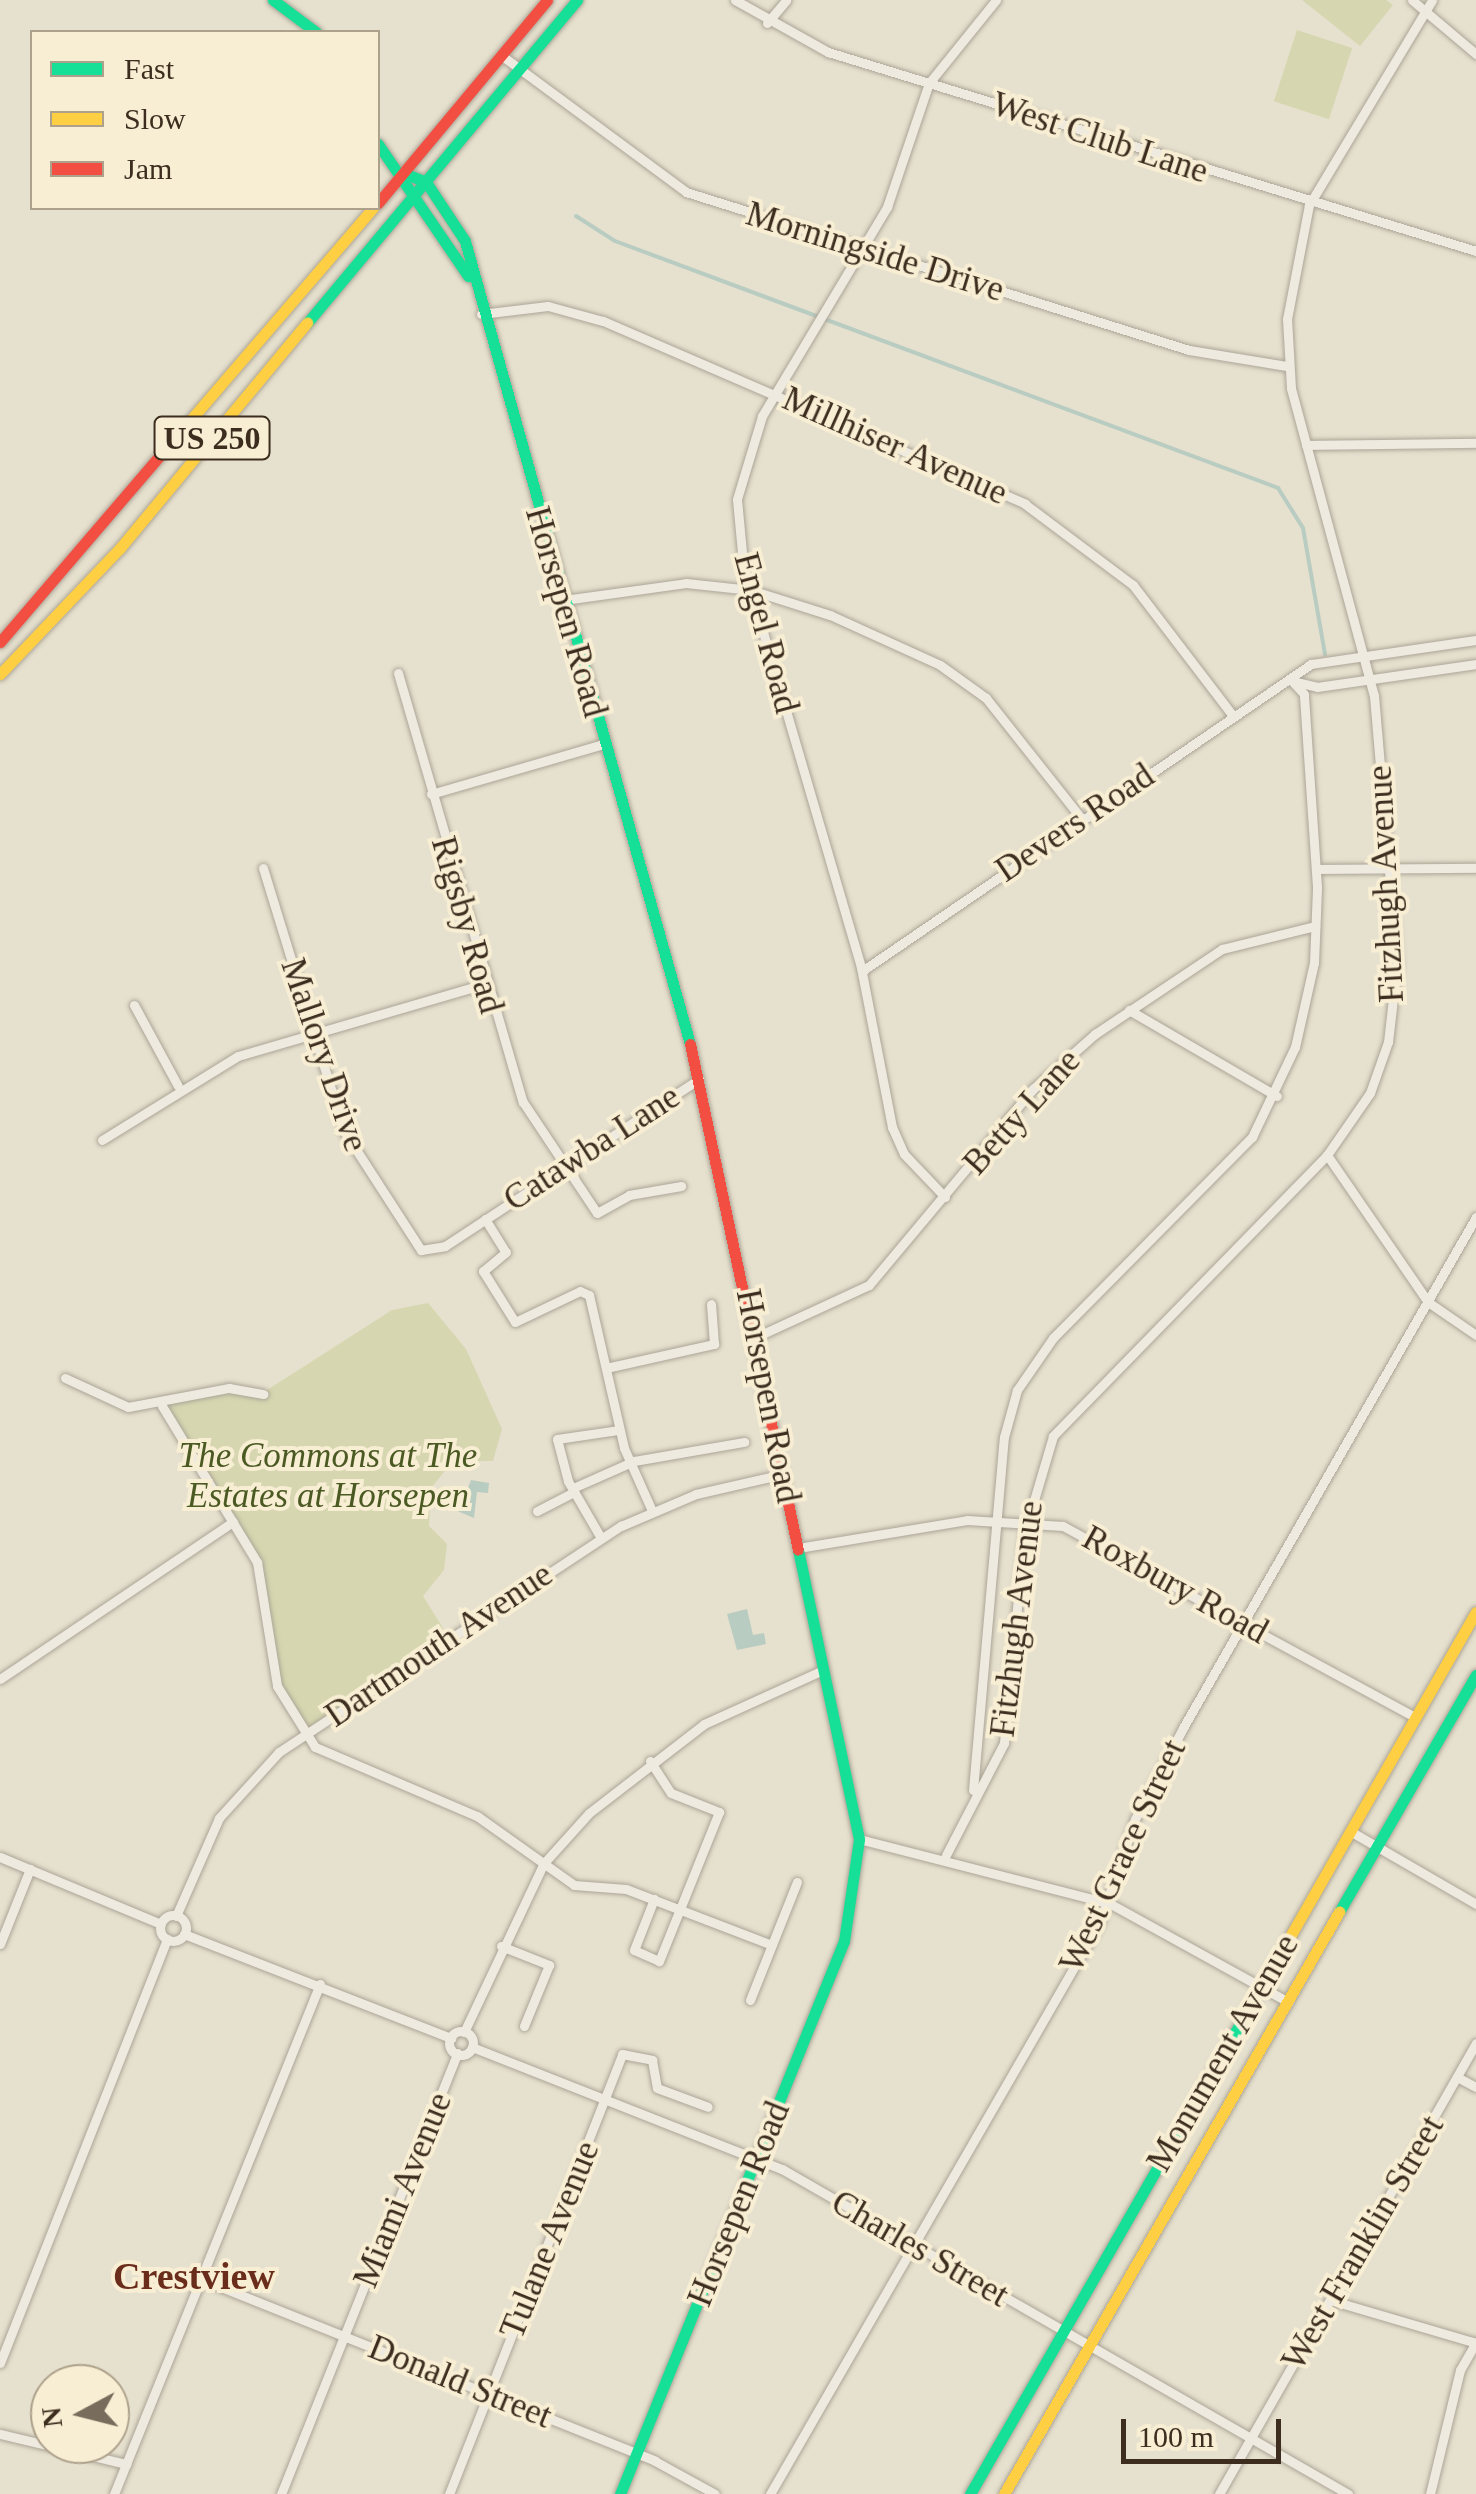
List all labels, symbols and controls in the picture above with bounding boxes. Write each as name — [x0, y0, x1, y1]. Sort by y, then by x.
legend — [30, 30, 380, 210]
text: Fast — [124, 52, 174, 85]
street label: West Club Lane — [987, 83, 1213, 193]
text: Slow — [124, 102, 186, 135]
text: Jam — [124, 152, 172, 185]
street label: Morningside Drive — [741, 193, 1009, 311]
street label: Millhiser Avenue — [775, 377, 1015, 515]
road number: US 250 — [152, 411, 272, 465]
street label: Horsepen Road — [516, 502, 616, 722]
street label: Engel Road — [724, 548, 808, 718]
street label: Devers Road — [988, 755, 1162, 891]
street label: Fitzhugh Avenue — [1359, 763, 1413, 1005]
street label: Rigsby Road — [422, 832, 512, 1018]
street label: Mallory Drive — [271, 953, 377, 1157]
street label: Betty Lane — [955, 1041, 1089, 1183]
street label: Catawba Lane — [496, 1076, 688, 1220]
street label: Horsepen Road — [727, 1286, 809, 1506]
park label: The Commons at The Estates at Horsepen — [179, 1435, 477, 1517]
street label: Fitzhugh Avenue — [982, 1498, 1052, 1740]
street label: Roxbury Road — [1075, 1517, 1275, 1653]
street label: Dartmouth Avenue — [317, 1553, 561, 1737]
street label: West Grace Street — [1051, 1733, 1195, 1979]
street label: Monument Avenue — [1138, 1926, 1308, 2180]
street label: Miami Avenue — [345, 2086, 461, 2294]
street label: Horsepen Road — [679, 2096, 799, 2312]
street label: West Franklin Street — [1273, 2108, 1453, 2378]
street label: Tulane Avenue — [491, 2134, 609, 2346]
street label: Charles Street — [824, 2181, 1016, 2317]
district label: Crestview — [113, 2254, 275, 2300]
street label: Donald Street — [362, 2326, 558, 2438]
north arrow — [30, 2364, 130, 2464]
scale bar — [1126, 2399, 1286, 2461]
text: N — [35, 2406, 68, 2429]
text: 100 m — [1138, 2420, 1214, 2453]

